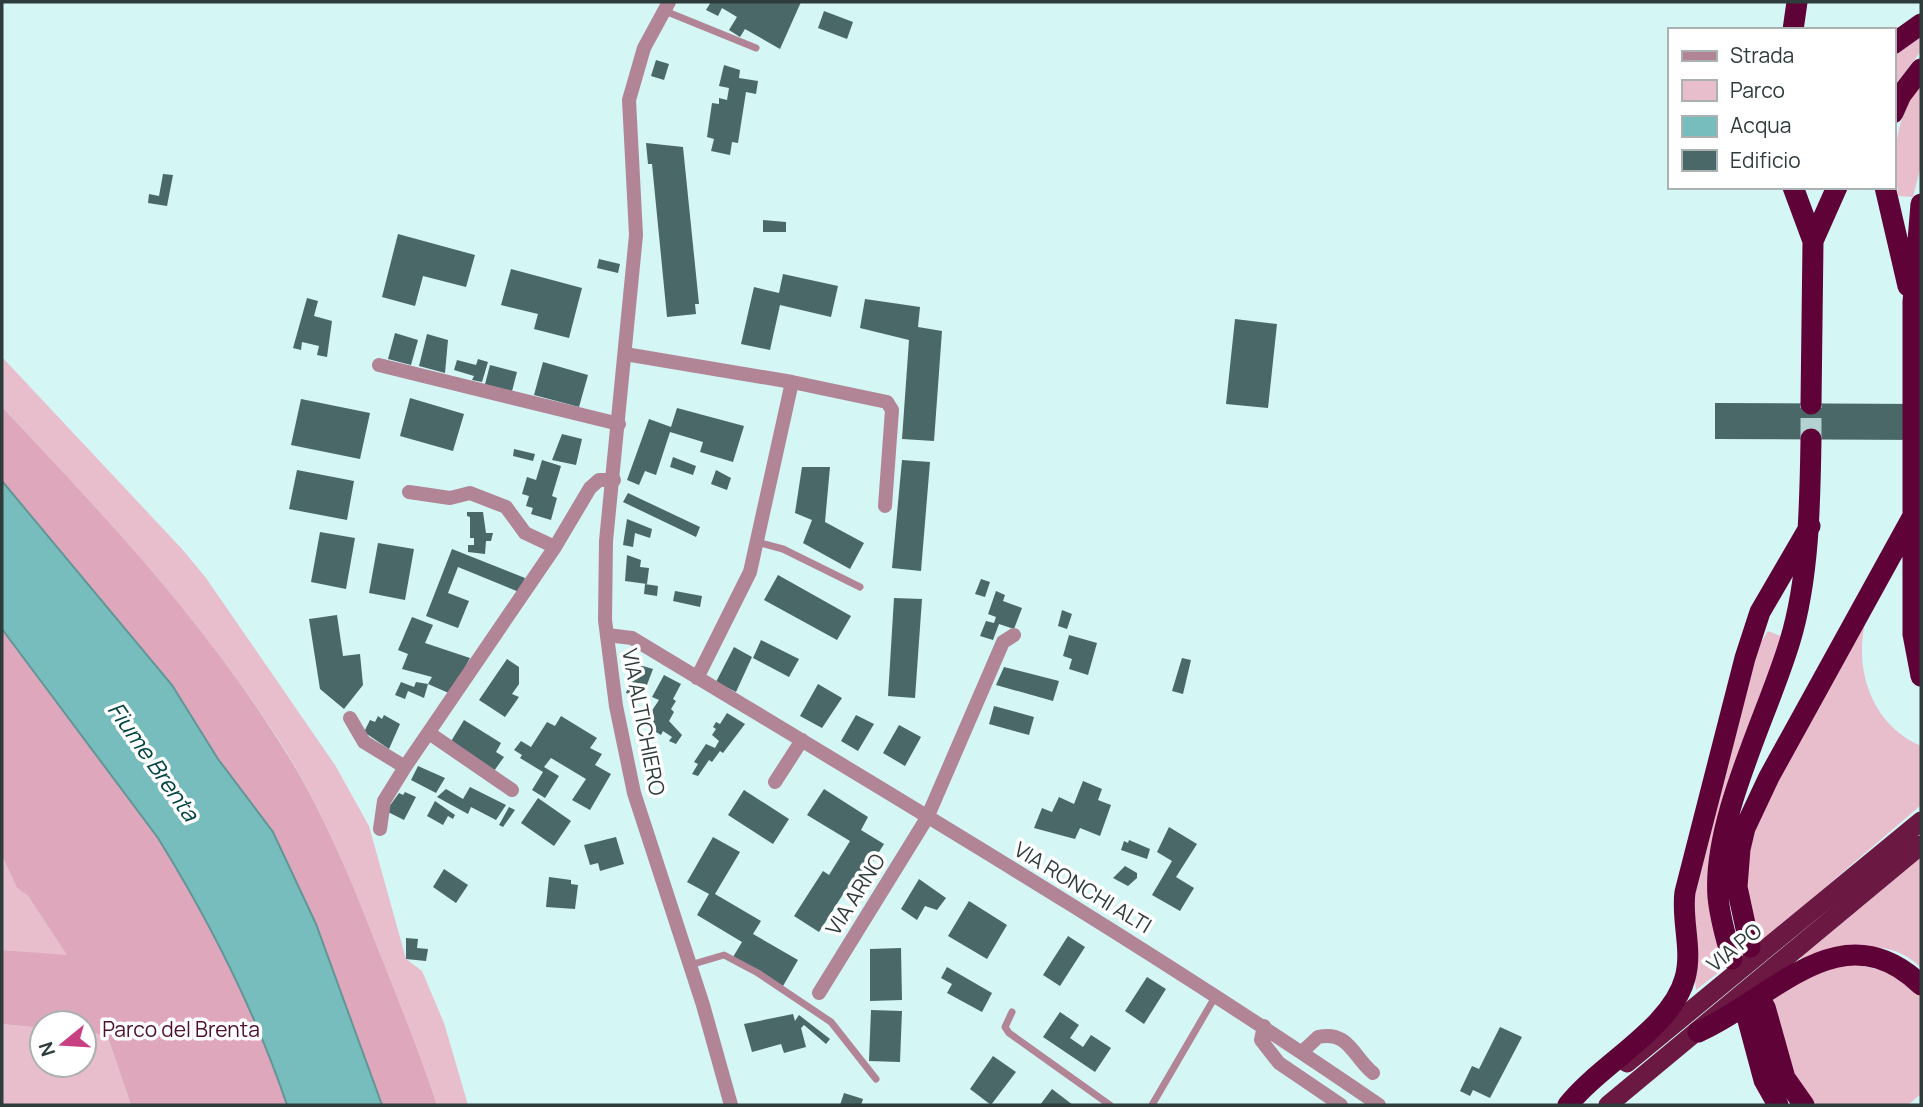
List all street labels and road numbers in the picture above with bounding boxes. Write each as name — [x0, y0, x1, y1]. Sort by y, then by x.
street label: VIA ALTICHIERO — [616, 646, 672, 798]
street label: VIA RONCHI ALTI — [1009, 835, 1157, 939]
street label: VIA ARNO — [819, 848, 891, 940]
street label: VIA PO — [1701, 916, 1767, 978]

